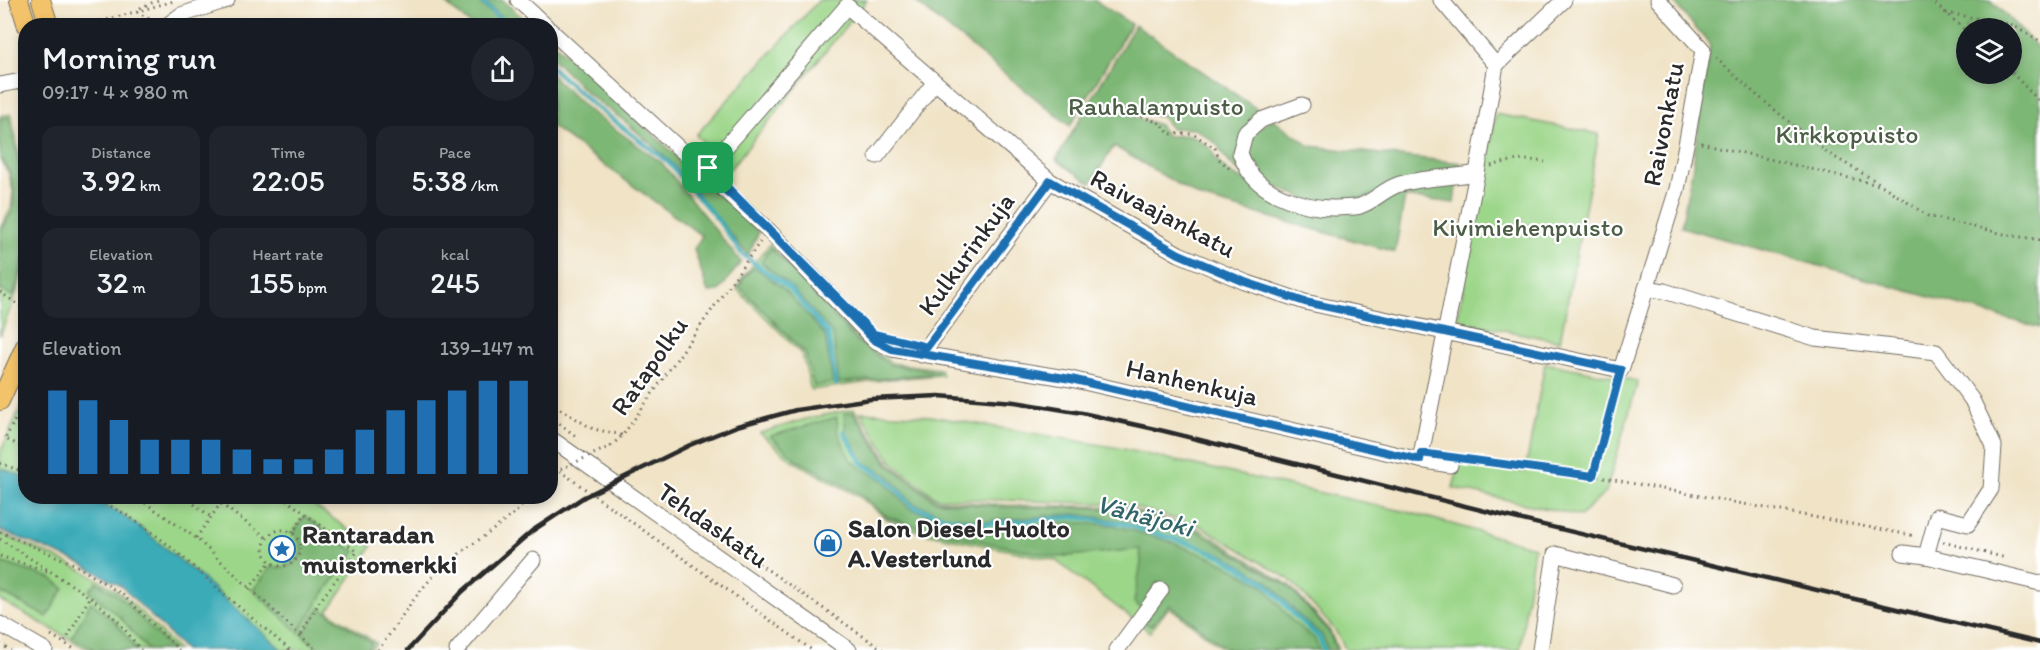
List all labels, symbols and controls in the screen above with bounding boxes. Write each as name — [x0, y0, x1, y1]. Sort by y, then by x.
map controls — [1956, 18, 2022, 84]
button: layers — [1956, 18, 2022, 84]
text: Morning run — [42, 38, 217, 77]
button: share — [471, 38, 534, 101]
street label: Raivonkatu — [1635, 59, 1691, 189]
text: 09:17 · 4 × 980 m — [42, 80, 189, 104]
park label: Rauhalanpuisto — [1068, 90, 1244, 122]
park label: Kirkkopuisto — [1776, 118, 1918, 150]
pin — [682, 142, 733, 193]
text: Distance — [91, 143, 151, 162]
text: Time — [271, 143, 305, 162]
text: Pace — [439, 143, 471, 162]
icon: arrive — [691, 151, 724, 184]
street label: Raivaajankatu — [1085, 161, 1241, 265]
text: 3.92 — [81, 162, 136, 199]
text: 22:05 — [251, 162, 325, 199]
text: 5:38 — [411, 162, 467, 199]
text: km — [136, 176, 161, 195]
text: /km — [467, 176, 499, 195]
street label: Kulkurinkuja — [911, 186, 1021, 322]
park label: Kivimiehenpuisto — [1432, 211, 1624, 243]
text: Elevation — [89, 245, 153, 264]
text: Heart rate — [253, 245, 323, 264]
text: kcal — [441, 245, 469, 264]
text: 32 — [96, 264, 129, 301]
text: 155 — [249, 264, 294, 301]
text: 245 — [430, 264, 480, 301]
text: m — [129, 278, 146, 297]
text: bpm — [294, 278, 327, 297]
street label: Ratapolku — [604, 311, 694, 421]
text: Elevation — [42, 336, 121, 360]
text: 139–147 m — [440, 336, 534, 360]
street label: Hanhenkuja — [1123, 351, 1262, 413]
street label: Tehdaskatu — [651, 475, 775, 575]
water label: Vähäjoki — [1093, 486, 1200, 545]
place label: Salon Diesel-Huolto A.Vesterlund — [847, 512, 1070, 574]
place label: Rantaradan muistomerkki — [301, 518, 457, 580]
shop icon: Salon Diesel-Huolto A.Vesterlund — [813, 528, 843, 558]
place icon: Rantaradan muistomerkki — [267, 534, 297, 564]

